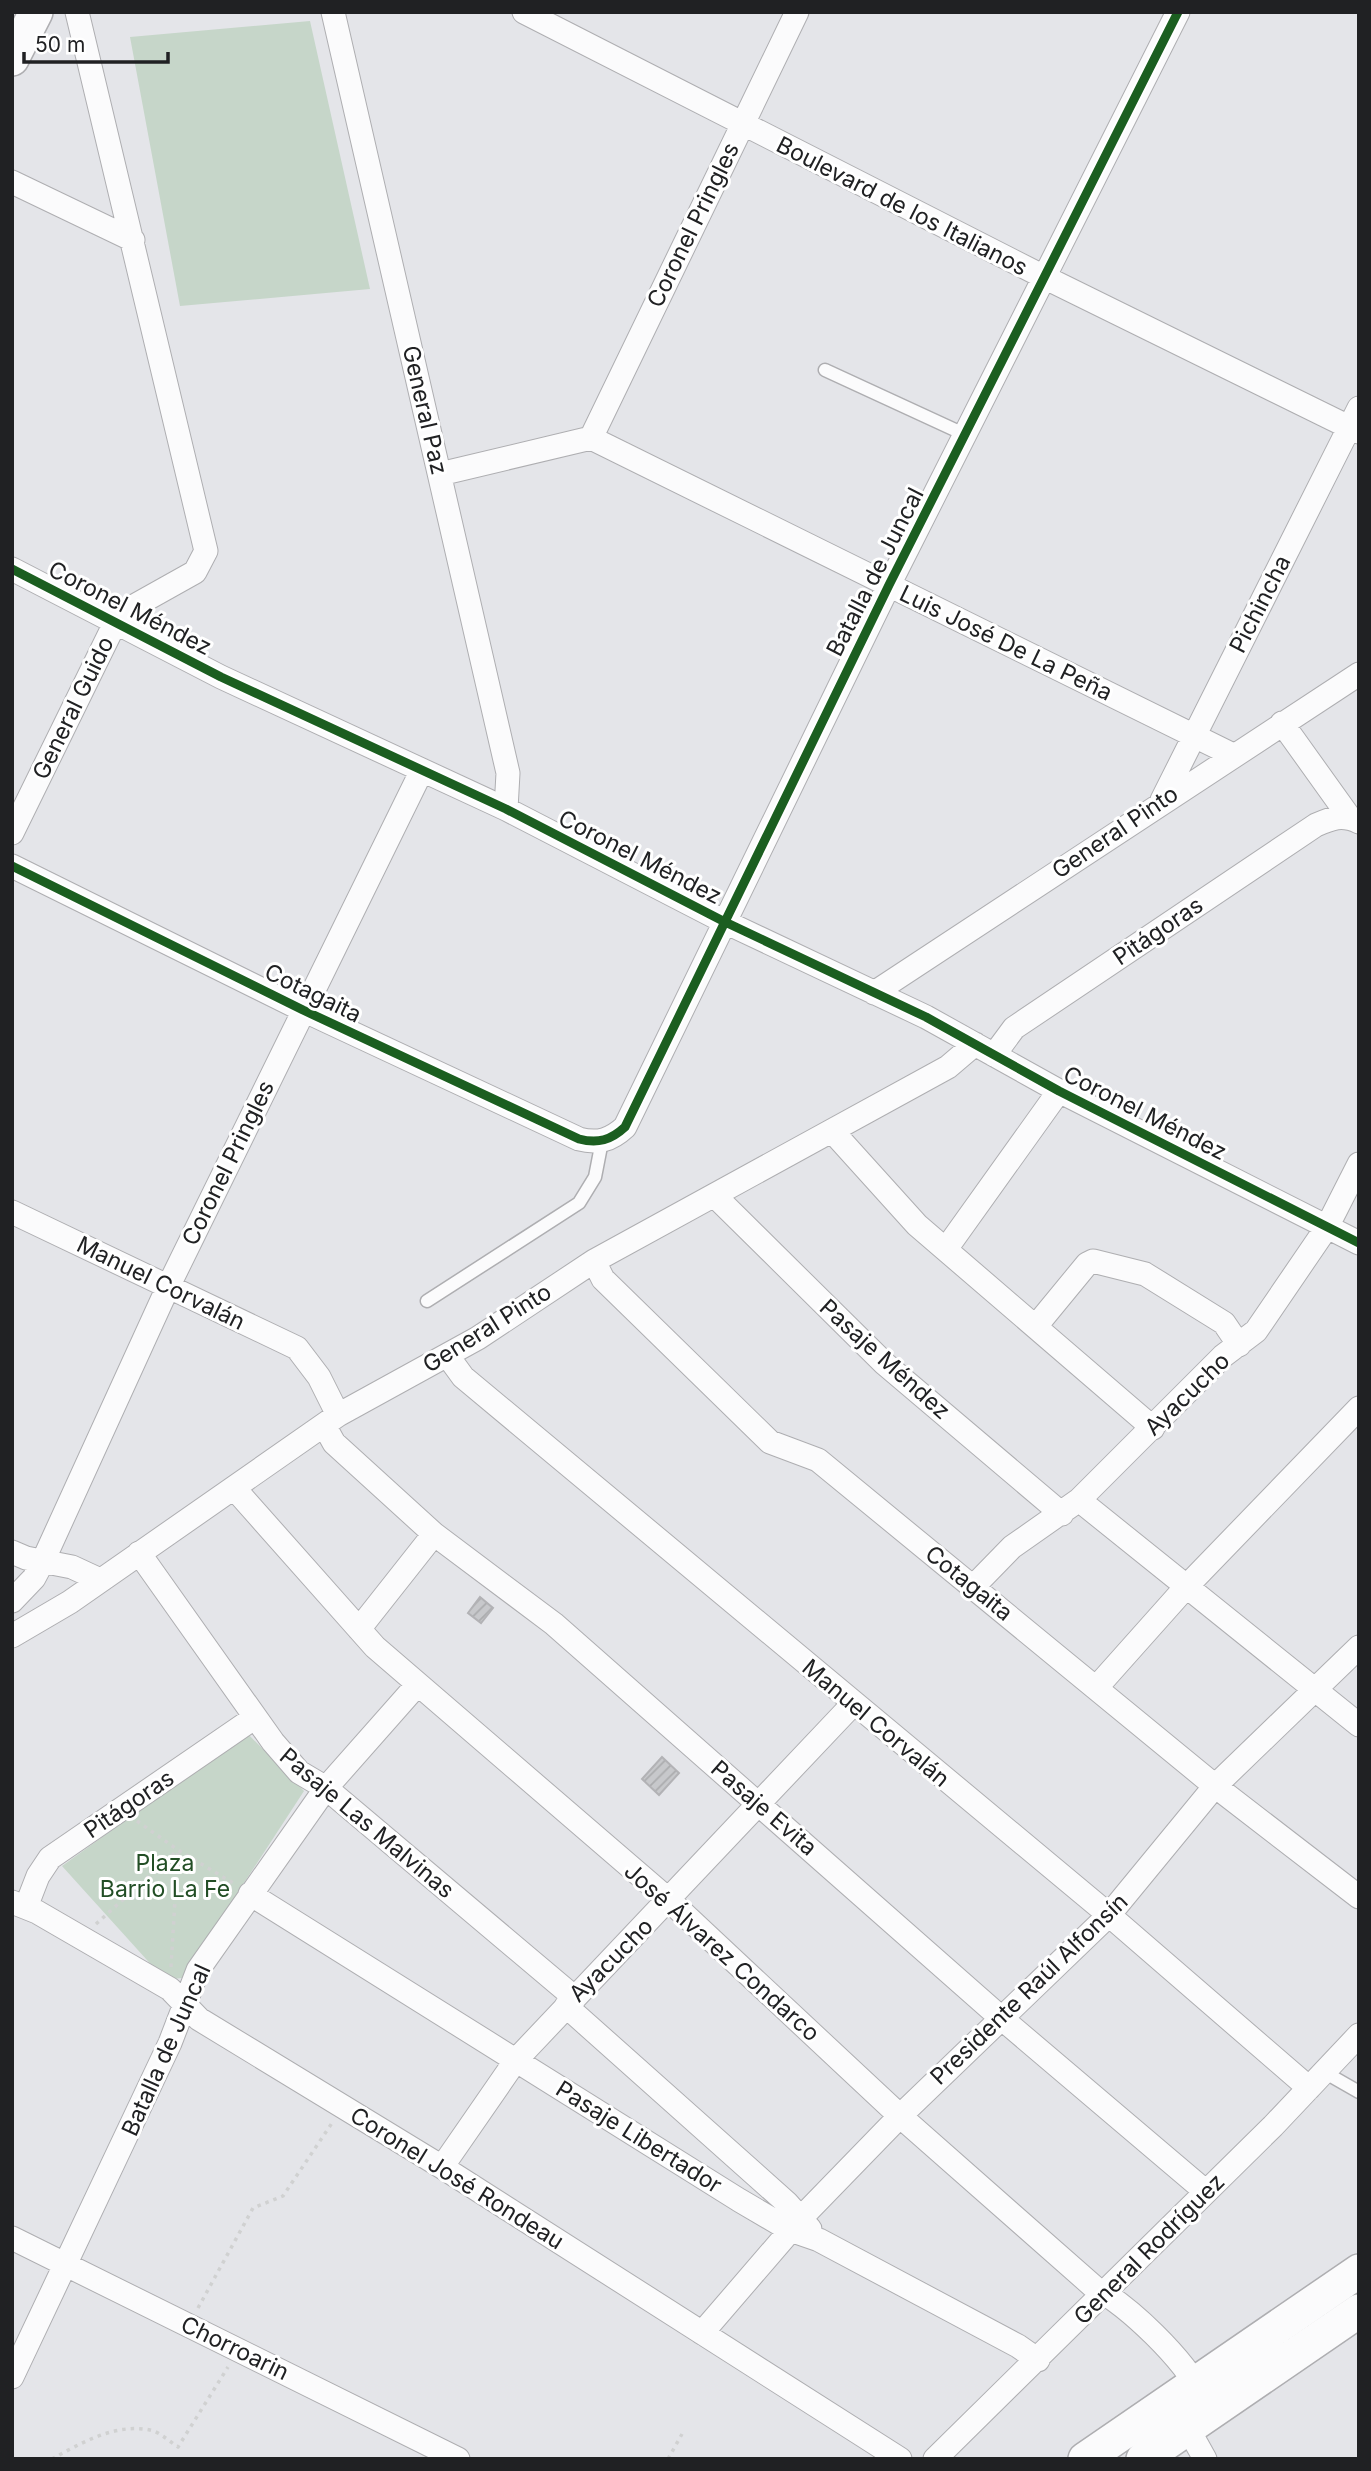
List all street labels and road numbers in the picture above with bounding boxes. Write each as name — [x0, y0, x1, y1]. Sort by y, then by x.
street label: Boulevard de los Italianos — [772, 130, 1032, 282]
street label: Coronel Pringles — [641, 138, 745, 312]
street label: General Paz — [397, 343, 453, 477]
street label: Batalla de Juncal — [820, 483, 930, 661]
street label: Pichincha — [1224, 550, 1296, 658]
street label: Coronel Méndez — [44, 555, 216, 661]
street label: Luis José De La Peña — [895, 579, 1117, 707]
street label: General Guido — [26, 632, 120, 784]
street label: General Pinto — [1047, 780, 1183, 884]
street label: Coronel Méndez — [554, 804, 726, 910]
street label: Pitágoras — [1108, 891, 1208, 971]
street label: Cotagaita — [260, 958, 366, 1028]
street label: Coronel Méndez — [1059, 1060, 1231, 1166]
street label: Coronel Pringles — [176, 1076, 280, 1250]
street label: Manuel Corvalán — [72, 1230, 250, 1336]
street label: General Pinto — [418, 1277, 556, 1379]
street label: Pasaje Méndez — [814, 1293, 956, 1425]
street label: Ayacucho — [1139, 1347, 1235, 1441]
street label: Cotagaita — [920, 1539, 1018, 1627]
street label: Manuel Corvalán — [797, 1653, 955, 1793]
street label: Pasaje Las Malvinas — [274, 1742, 460, 1904]
street label: Pasaje Evita — [705, 1754, 823, 1862]
street label: Pitágoras — [79, 1764, 179, 1844]
street label: José Álvarez Condarco — [619, 1857, 825, 2047]
street label: Presidente Raúl Alfonsín — [924, 1887, 1134, 2091]
street label: Ayacucho — [563, 1912, 659, 2008]
street label: Batalla de Juncal — [116, 1960, 216, 2140]
street label: Pasaje Libertador — [551, 2075, 727, 2199]
street label: Coronel José Rondeau — [345, 2101, 569, 2255]
street label: General Rodríguez — [1068, 2168, 1230, 2330]
street label: Chorroarin — [176, 2310, 294, 2386]

